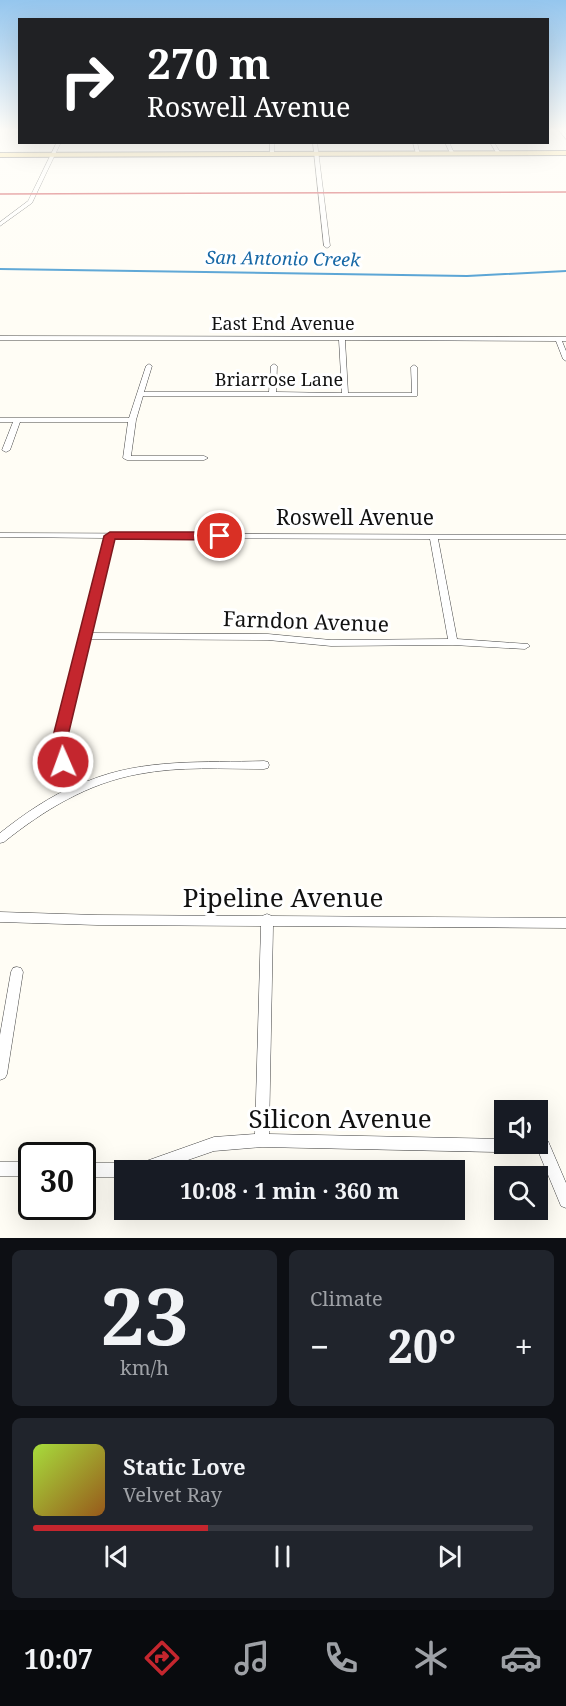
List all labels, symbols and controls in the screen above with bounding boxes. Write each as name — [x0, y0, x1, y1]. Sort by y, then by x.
text: 270 m — [147, 34, 271, 91]
icon: right — [48, 42, 126, 120]
text: Roswell Avenue — [147, 88, 350, 125]
water label: San Antonio Creek — [205, 245, 361, 271]
street label: East End Avenue — [211, 311, 355, 335]
street label: Briarrose Lane — [215, 367, 343, 391]
street label: Roswell Avenue — [276, 503, 434, 531]
pin — [194, 510, 245, 561]
icon: arrive — [203, 519, 236, 552]
street label: Farndon Avenue — [223, 604, 389, 638]
position arrow — [31, 730, 95, 794]
street label: Pipeline Avenue — [183, 879, 383, 915]
street label: Silicon Avenue — [248, 1100, 432, 1136]
map controls — [494, 1100, 548, 1220]
button: sound — [494, 1100, 548, 1154]
speed limit sign: 30 — [18, 1142, 96, 1220]
button: search — [494, 1166, 548, 1220]
text: 10:08 · 1 min · 360 m — [180, 1175, 399, 1205]
text: 23 — [100, 1262, 189, 1368]
text: Climate — [310, 1285, 383, 1312]
text: 20° — [387, 1315, 456, 1376]
text: − — [310, 1324, 329, 1369]
text: + — [515, 1324, 533, 1369]
text: km/h — [120, 1354, 169, 1381]
text: Static Love — [123, 1451, 246, 1481]
text: Velvet Ray — [123, 1481, 222, 1508]
icon: previous — [100, 1540, 133, 1573]
icon: pause — [266, 1540, 299, 1573]
icon: next — [433, 1540, 466, 1573]
icon: directions — [141, 1637, 183, 1679]
icon: music — [231, 1637, 273, 1679]
icon: phone — [320, 1637, 362, 1679]
icon: climate — [410, 1637, 452, 1679]
icon: car — [500, 1637, 542, 1679]
text: 10:07 — [24, 1640, 93, 1677]

